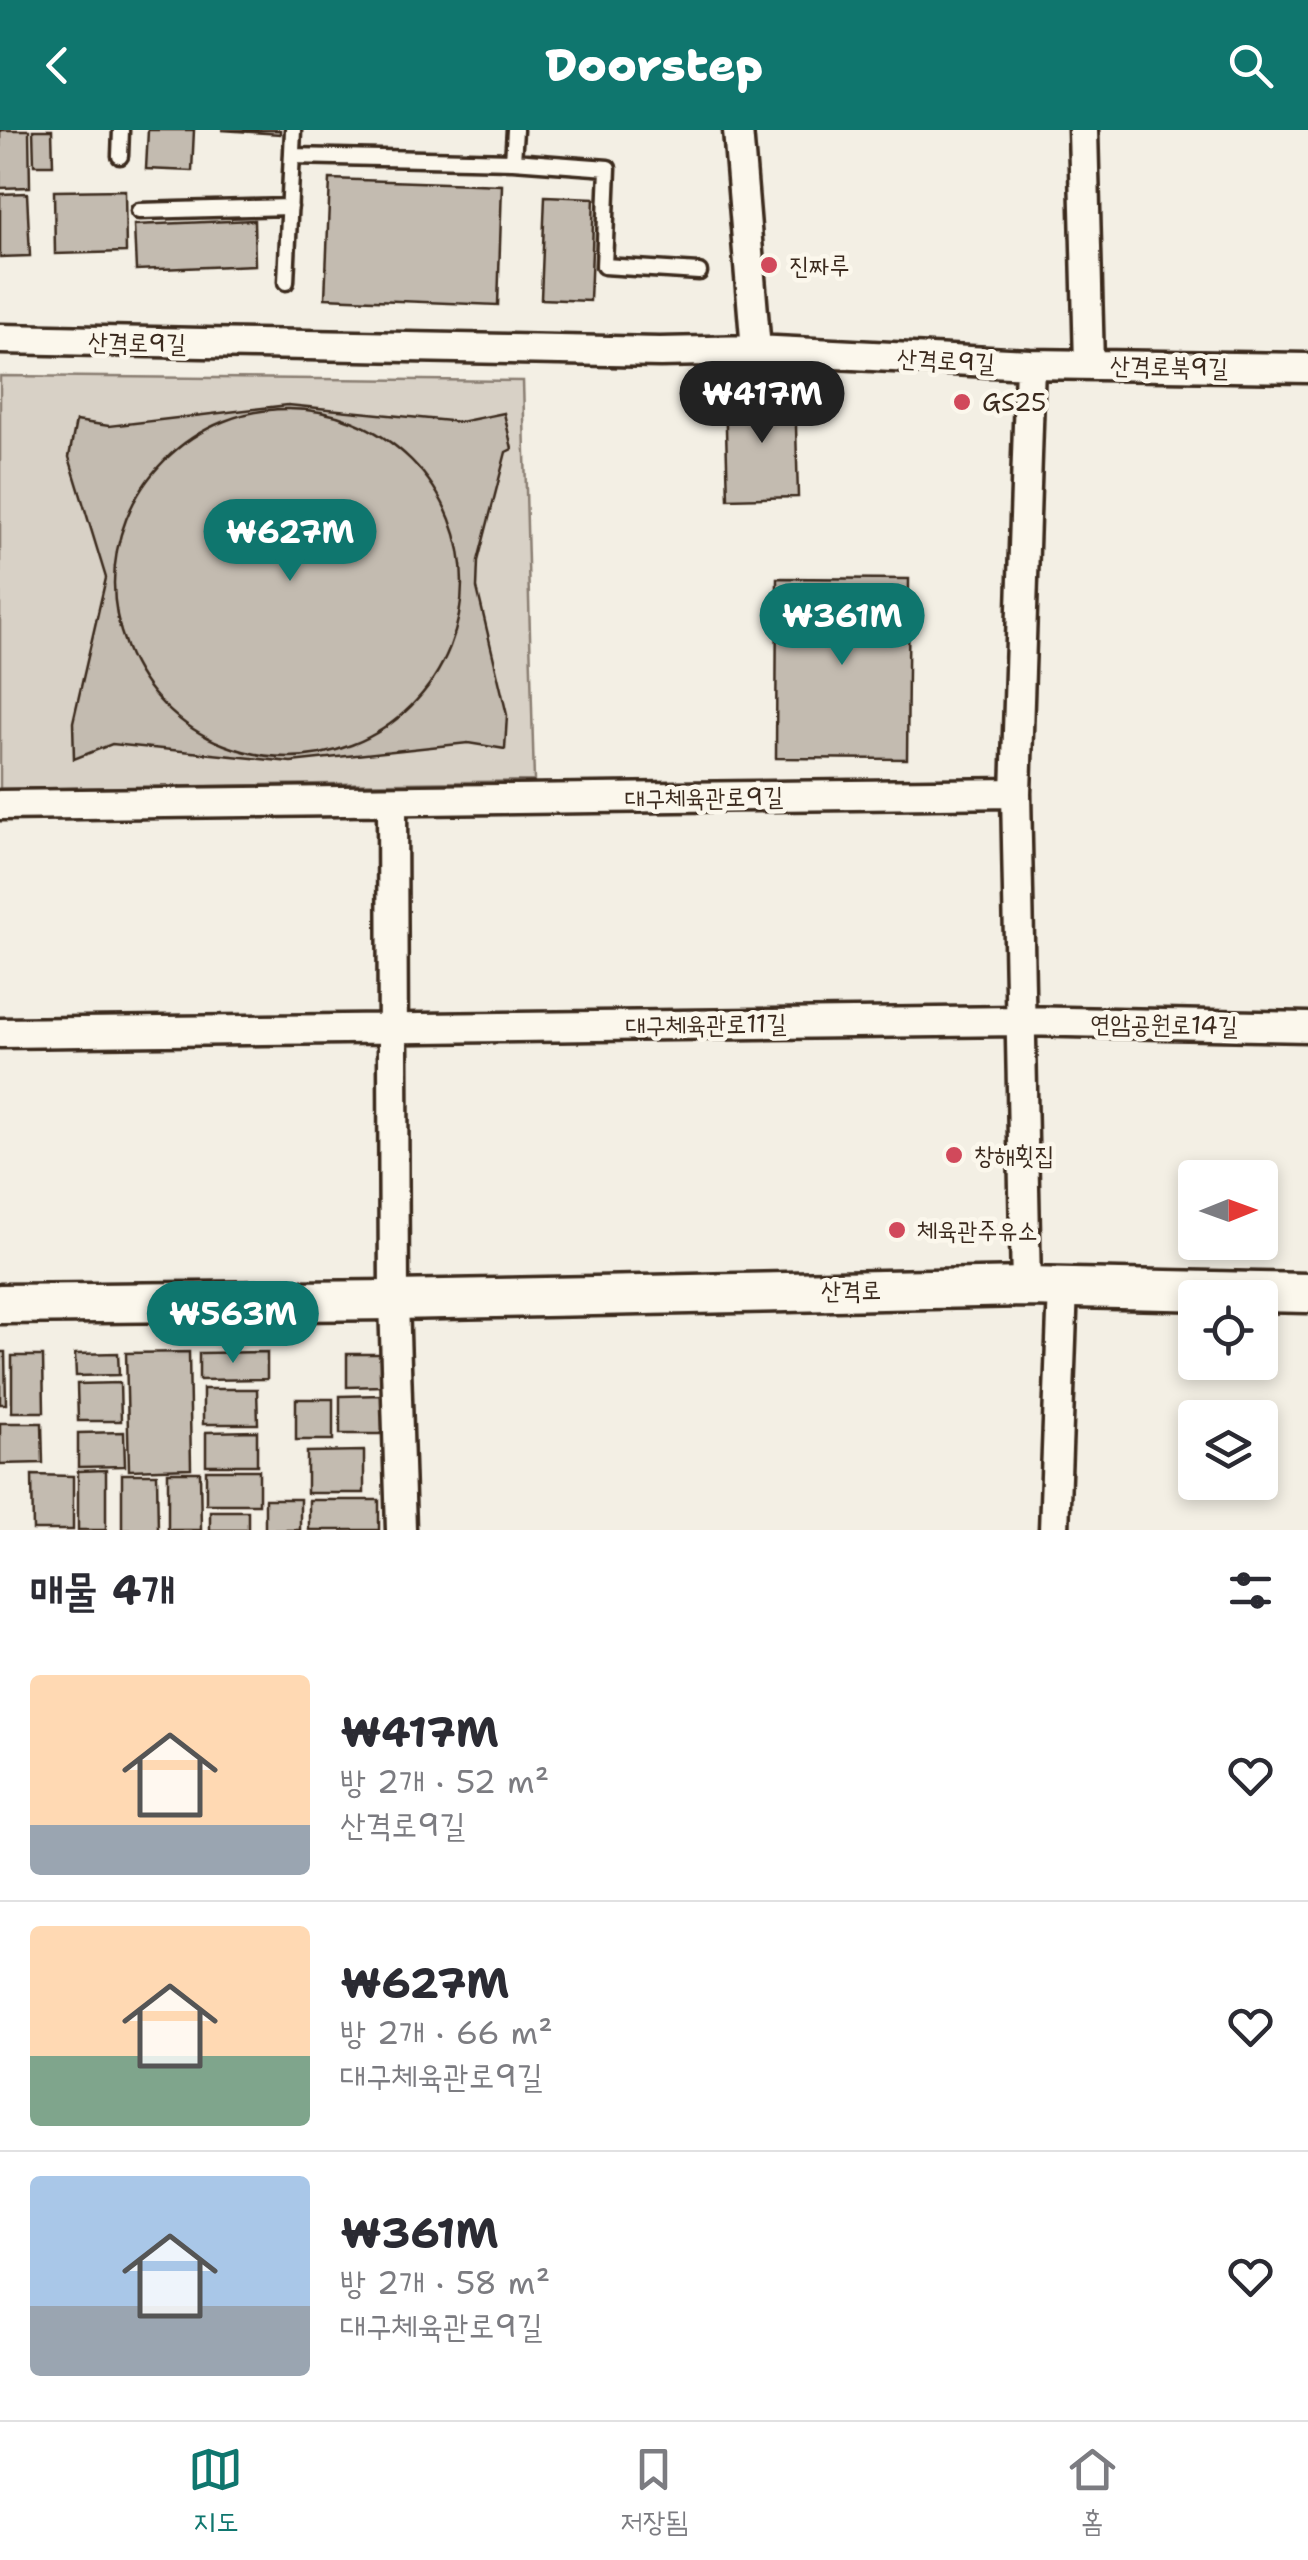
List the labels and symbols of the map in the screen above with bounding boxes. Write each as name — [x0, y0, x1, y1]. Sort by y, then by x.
place label: 진짜루 — [789, 248, 849, 282]
marker: 진짜루 — [758, 254, 780, 276]
street label: 산격로9길 — [88, 324, 186, 360]
street label: 산격로9길 — [896, 340, 996, 380]
street label: 산격로북9길 — [1110, 348, 1228, 384]
pin: ₩417M — [692, 361, 832, 446]
place label: GS25 — [982, 385, 1046, 419]
marker: GS25 — [951, 391, 973, 413]
pin: ₩627M — [220, 499, 360, 584]
pin: ₩361M — [772, 583, 912, 668]
street label: 대구체육관로9길 — [625, 779, 783, 815]
street label: 대구체육관로11길 — [625, 1006, 787, 1042]
street label: 연암공원로14길 — [1090, 1006, 1238, 1042]
place label: 창해횟집 — [974, 1138, 1054, 1172]
marker: 창해횟집 — [943, 1144, 965, 1166]
north arrow — [1178, 1160, 1278, 1260]
place label: 체육관주유소 — [917, 1213, 1038, 1247]
marker: 체육관주유소 — [886, 1219, 908, 1241]
street label: 산격로 — [821, 1272, 881, 1308]
pin: ₩563M — [163, 1281, 303, 1366]

